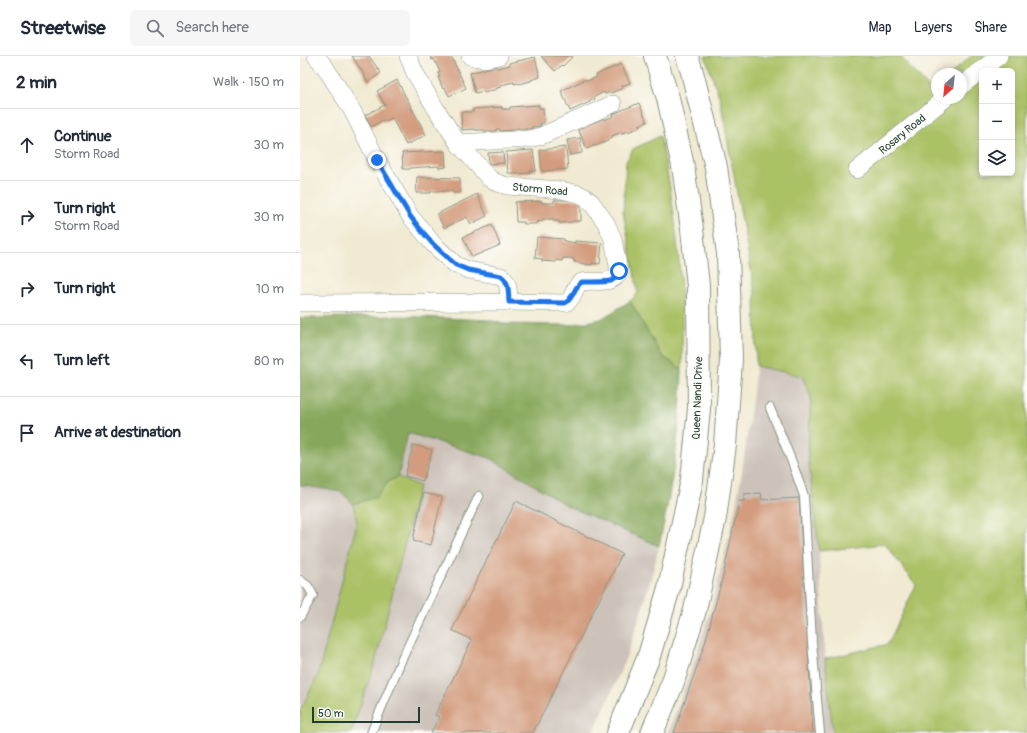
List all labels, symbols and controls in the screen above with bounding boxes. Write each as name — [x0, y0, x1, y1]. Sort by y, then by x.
search box — [130, 10, 410, 46]
text: Streetwise — [20, 16, 106, 40]
icon: search — [144, 17, 166, 39]
text: Search here — [176, 18, 249, 37]
text: Map — [869, 19, 892, 36]
text: Layers — [914, 19, 952, 36]
text: Share — [974, 19, 1007, 36]
north arrow — [931, 68, 967, 104]
map controls — [979, 68, 1015, 176]
button: + — [979, 68, 1015, 104]
text: 2 min — [16, 72, 57, 93]
text: Walk · 150 m — [213, 74, 284, 90]
button: − — [979, 104, 1015, 140]
street label: Rosary Road — [876, 112, 928, 157]
text: Continue — [54, 127, 112, 146]
icon: ahead — [16, 134, 38, 156]
text: 30 m — [254, 137, 284, 153]
button: layers — [979, 140, 1015, 176]
text: Storm Road — [54, 146, 120, 162]
route end — [368, 151, 386, 169]
street label: Storm Road — [512, 181, 568, 198]
text: Turn right — [54, 199, 115, 218]
icon: right — [16, 206, 38, 228]
text: 30 m — [254, 209, 284, 225]
text: Storm Road — [54, 218, 120, 234]
route start — [610, 262, 628, 280]
icon: right — [16, 278, 38, 300]
text: Turn right — [54, 279, 115, 298]
text: 10 m — [256, 281, 284, 297]
icon: left — [16, 350, 38, 372]
text: Turn left — [54, 351, 110, 370]
text: 80 m — [254, 353, 284, 369]
street label: Queen Nandi Drive — [690, 356, 705, 440]
icon: arrive — [16, 422, 38, 444]
text: Arrive at destination — [54, 423, 181, 442]
scale bar — [312, 705, 420, 724]
text: 50 m — [318, 707, 344, 720]

